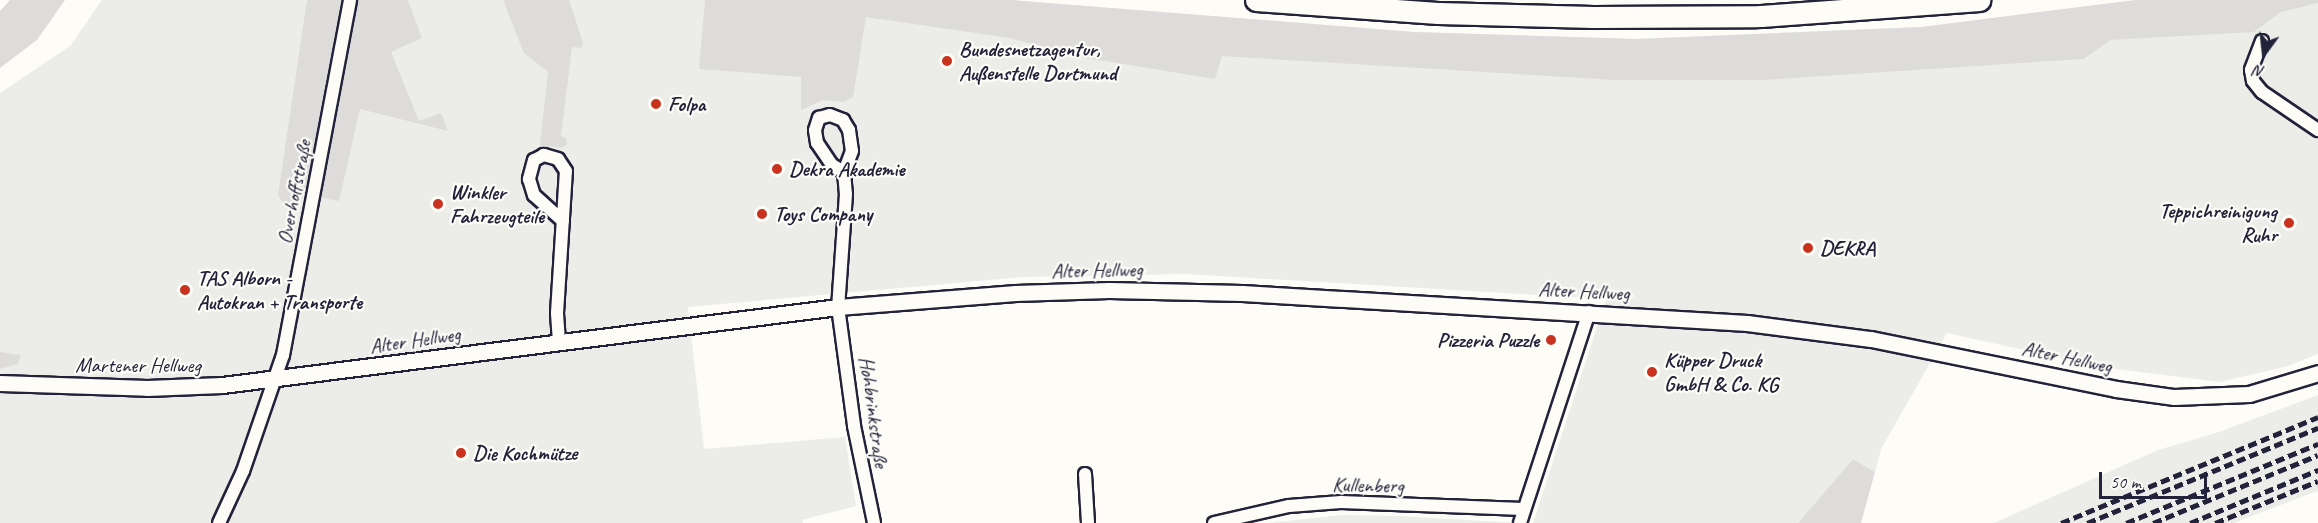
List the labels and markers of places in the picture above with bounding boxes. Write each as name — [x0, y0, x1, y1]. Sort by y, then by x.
place label: Bundesnetzagentur, Außenstelle Dortmund — [959, 36, 1116, 86]
marker: Bundesnetzagentur, Außenstelle Dortmund — [940, 54, 954, 68]
place label: Folpa — [668, 91, 705, 117]
marker: Folpa — [649, 97, 663, 111]
place label: Dekra Akademie — [789, 156, 904, 182]
marker: Dekra Akademie — [770, 162, 784, 176]
place label: Winkler Fahrzeugteile — [450, 179, 544, 229]
marker: Winkler Fahrzeugteile — [431, 197, 445, 211]
place label: Teppichreinigung Ruhr — [2159, 198, 2277, 248]
place label: Toys Company — [774, 201, 872, 227]
marker: Toys Company — [755, 207, 769, 221]
marker: Teppichreinigung Ruhr — [2282, 216, 2296, 230]
place label: DEKRA — [1820, 235, 1875, 261]
marker: DEKRA — [1801, 241, 1815, 255]
place label: TAS Alborn - Autokran + Transporte — [197, 265, 362, 315]
marker: TAS Alborn - Autokran + Transporte — [178, 283, 192, 297]
place label: Pizzeria Puzzle — [1437, 327, 1539, 353]
marker: Pizzeria Puzzle — [1544, 333, 1558, 347]
place label: Küpper Druck GmbH & Co. KG — [1664, 347, 1778, 397]
marker: Küpper Druck GmbH & Co. KG — [1645, 365, 1659, 379]
place label: Die Kochmütze — [473, 440, 577, 466]
marker: Die Kochmütze — [454, 446, 468, 460]

